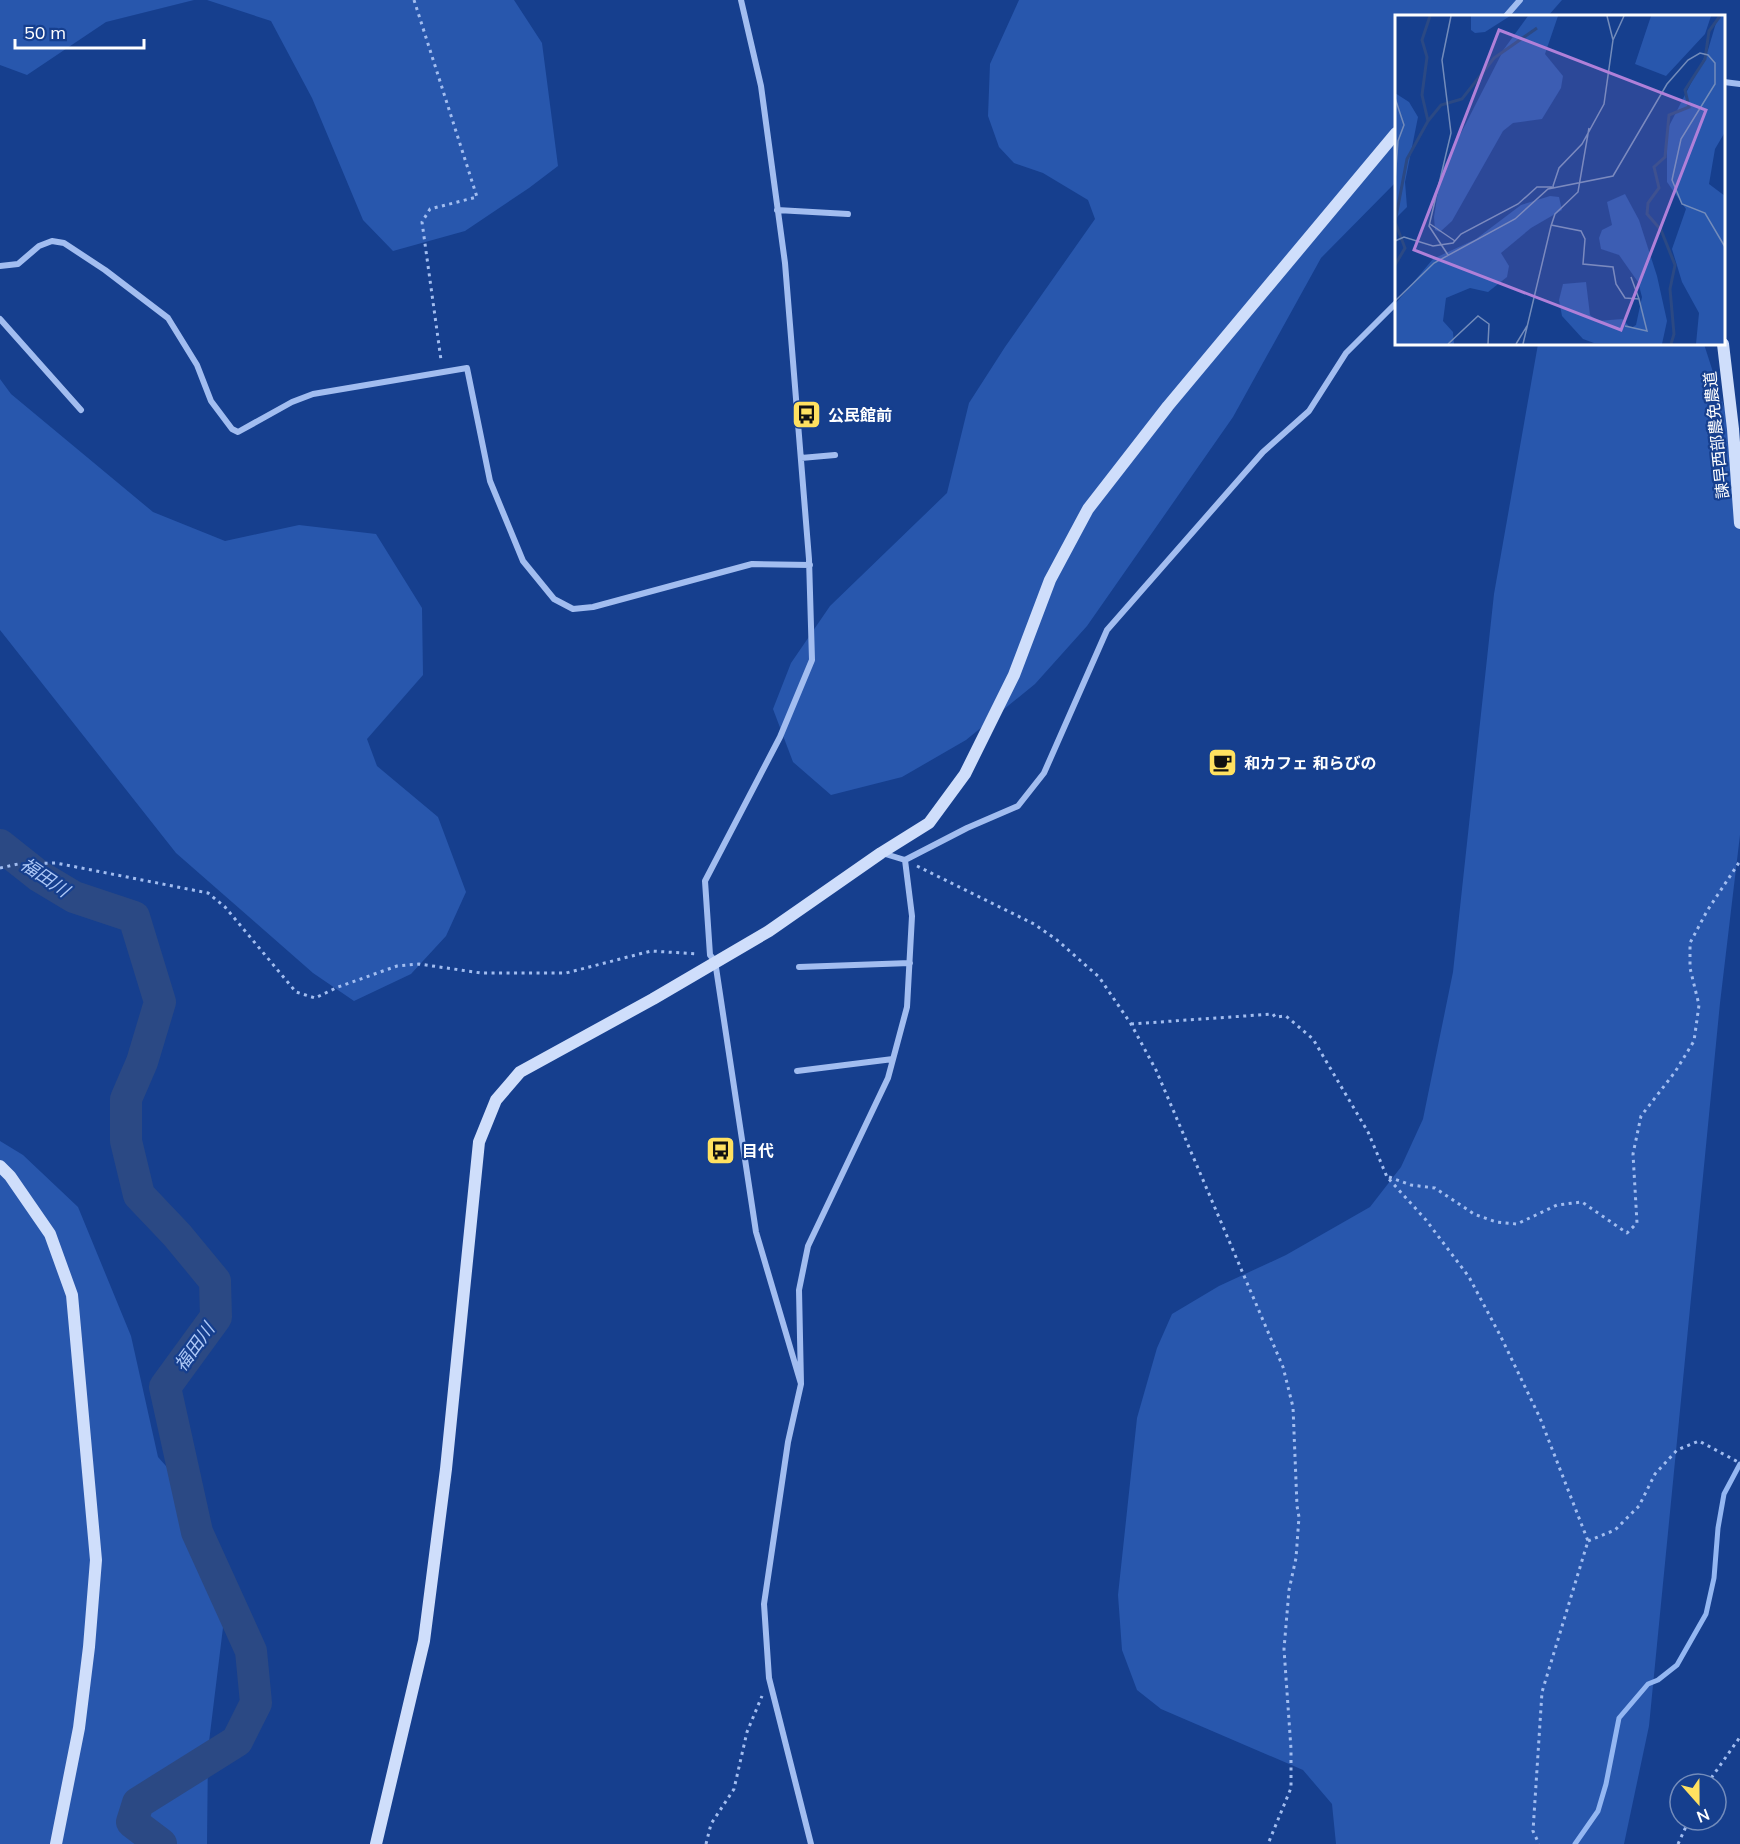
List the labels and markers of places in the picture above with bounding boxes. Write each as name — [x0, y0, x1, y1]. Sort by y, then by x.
bus stop icon: 公民館前 — [791, 399, 823, 431]
place label: 公民館前 — [828, 405, 892, 425]
cafe icon: 和カフェ 和らびの — [1207, 747, 1239, 779]
place label: 和カフェ 和らびの — [1244, 753, 1376, 773]
bus stop icon: 目代 — [705, 1135, 737, 1167]
place label: 目代 — [742, 1141, 774, 1161]

